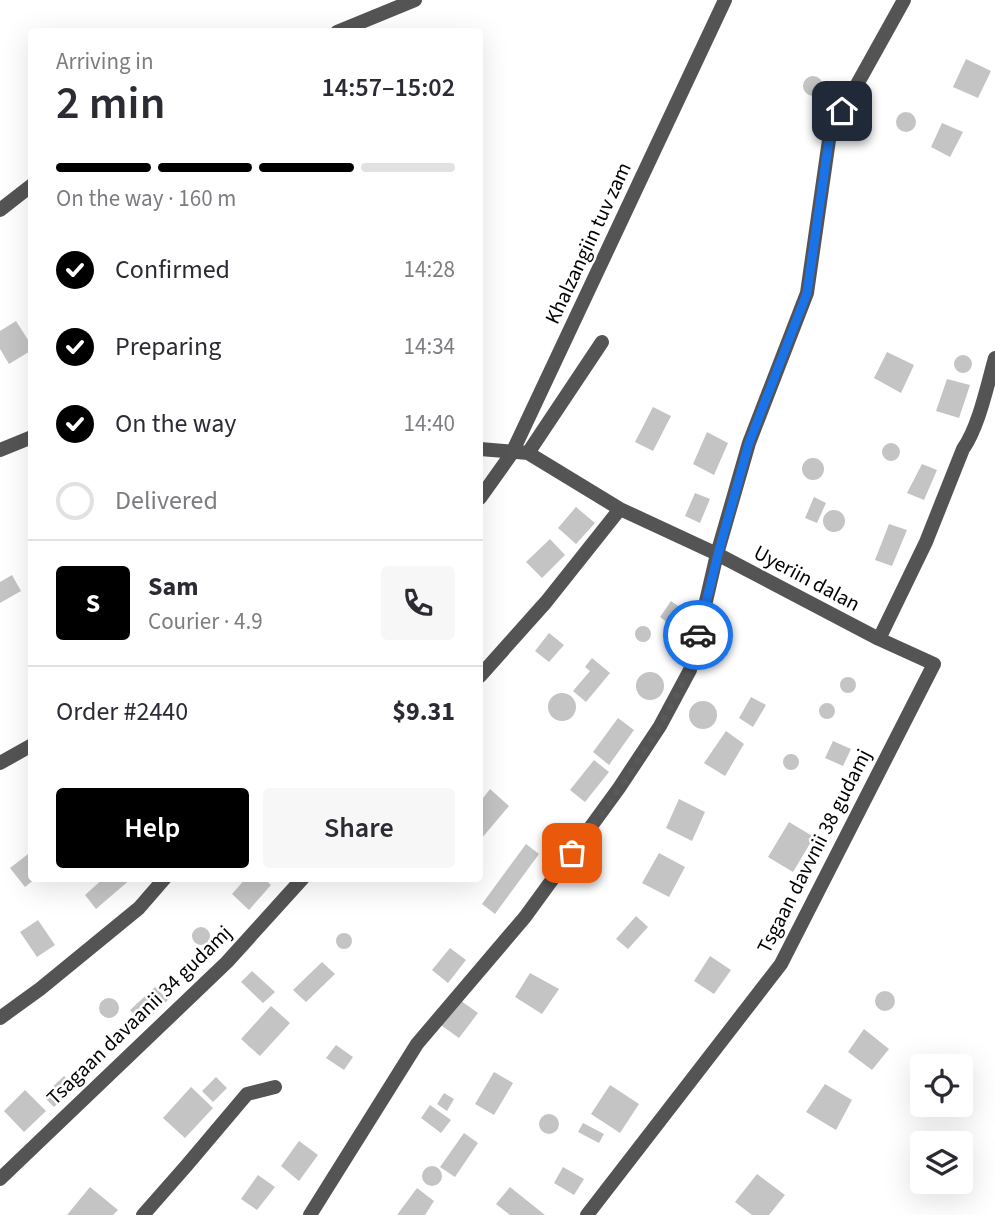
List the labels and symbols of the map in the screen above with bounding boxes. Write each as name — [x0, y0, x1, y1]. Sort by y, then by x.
pin — [812, 81, 872, 141]
street label: Khalzangiin tuv zam — [537, 157, 639, 329]
street label: Uyeriin dalan — [748, 537, 866, 619]
courier — [663, 600, 733, 670]
street label: Tsgaan davvnii 38 gudamj — [749, 744, 879, 958]
pin — [542, 823, 602, 883]
street label: Tsagaan davaanii 34 gudamj — [40, 918, 238, 1112]

